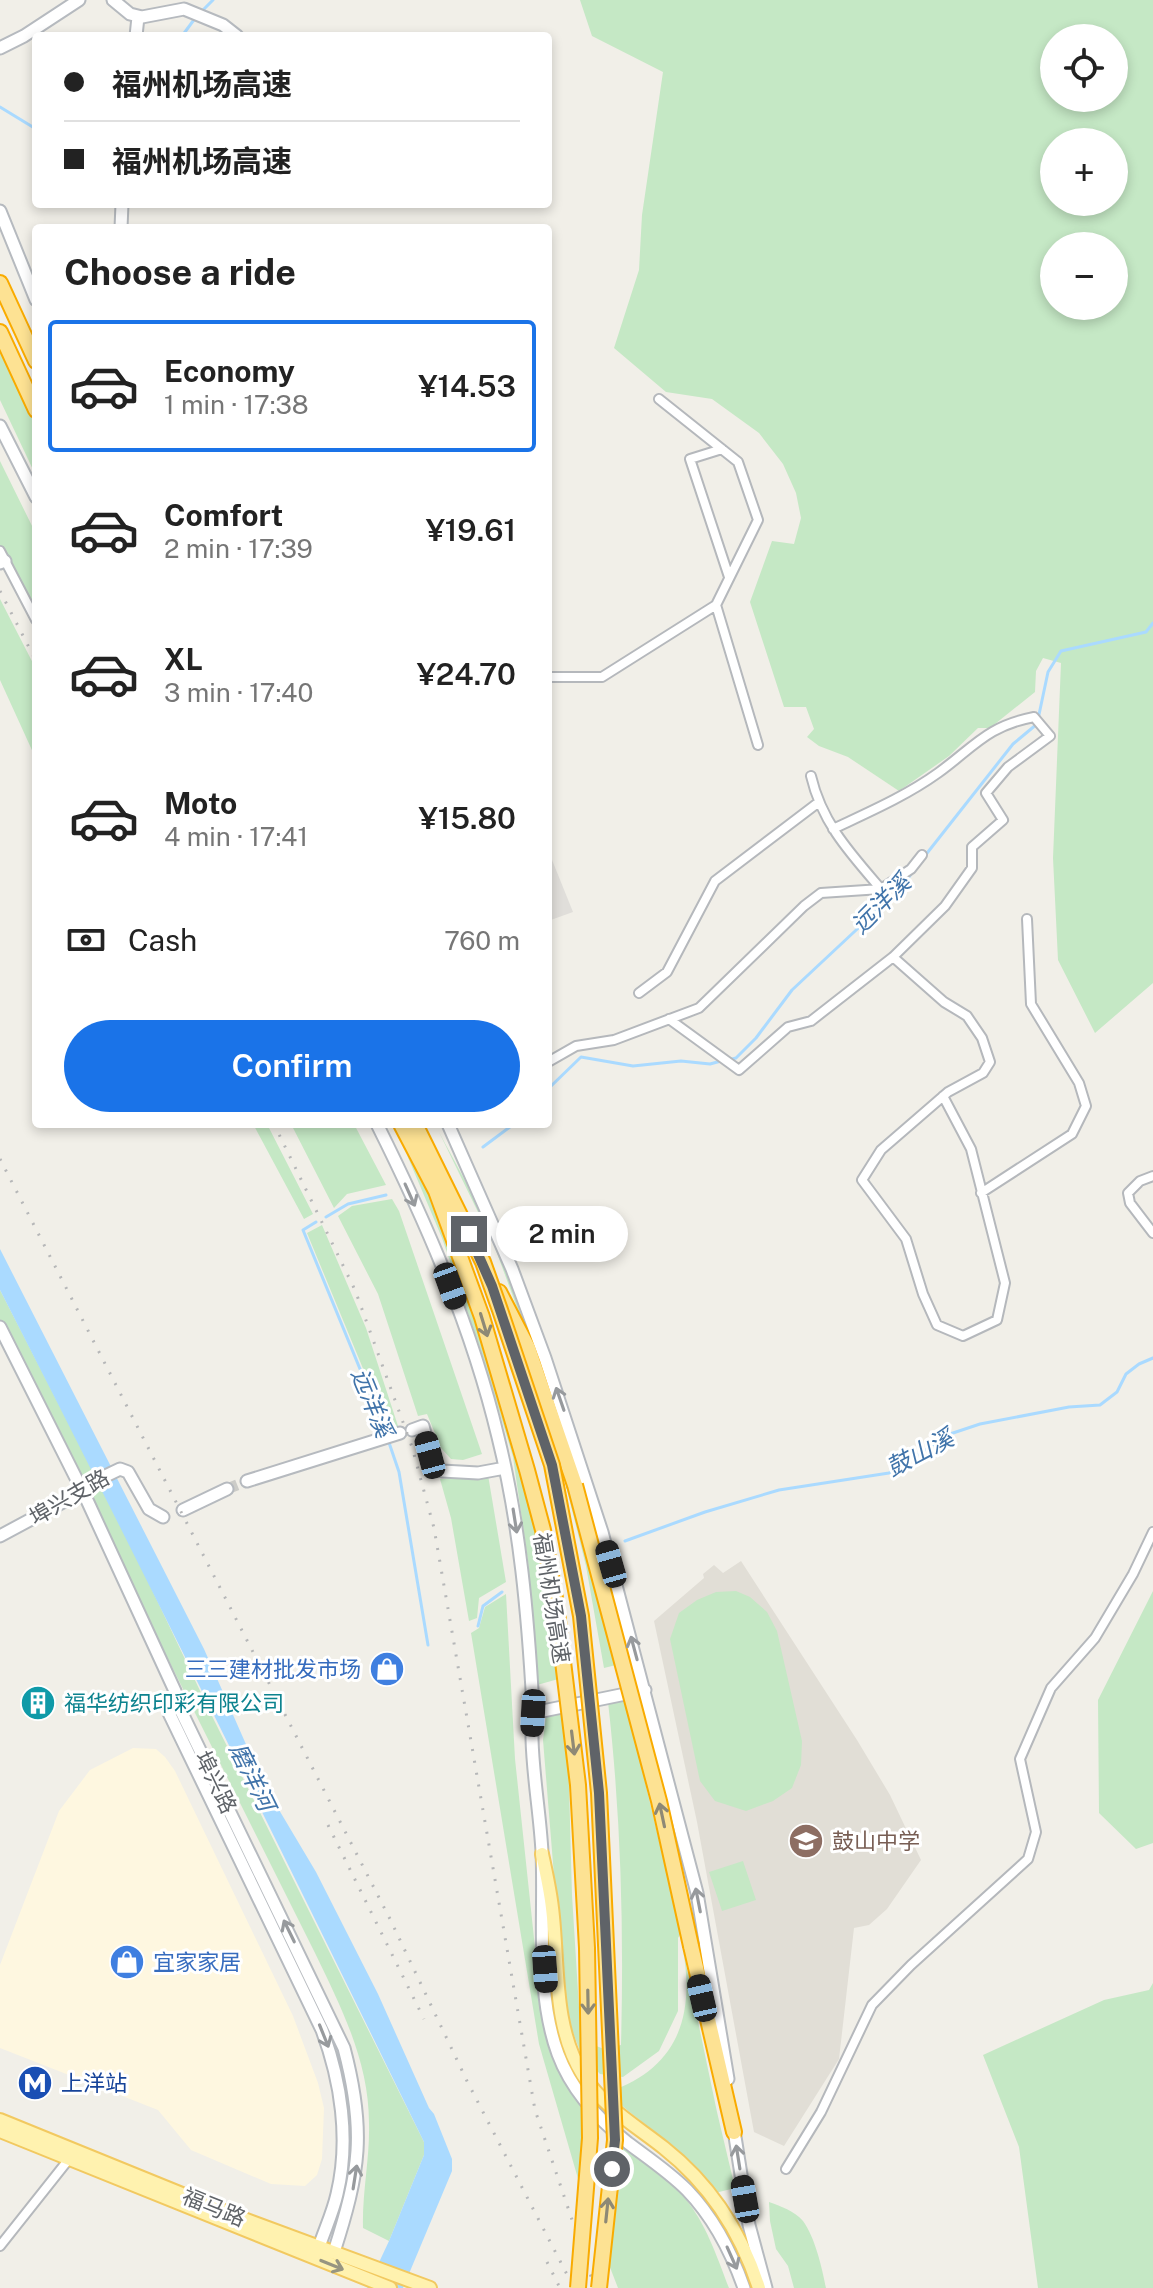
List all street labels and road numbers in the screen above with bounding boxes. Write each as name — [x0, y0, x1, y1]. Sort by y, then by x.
street label: 埠兴支路 — [24, 1464, 114, 1530]
street label: 福州机场高速 — [529, 1531, 575, 1665]
street label: 埠兴路 — [190, 1747, 242, 1817]
street label: 福马路 — [179, 2183, 249, 2231]

